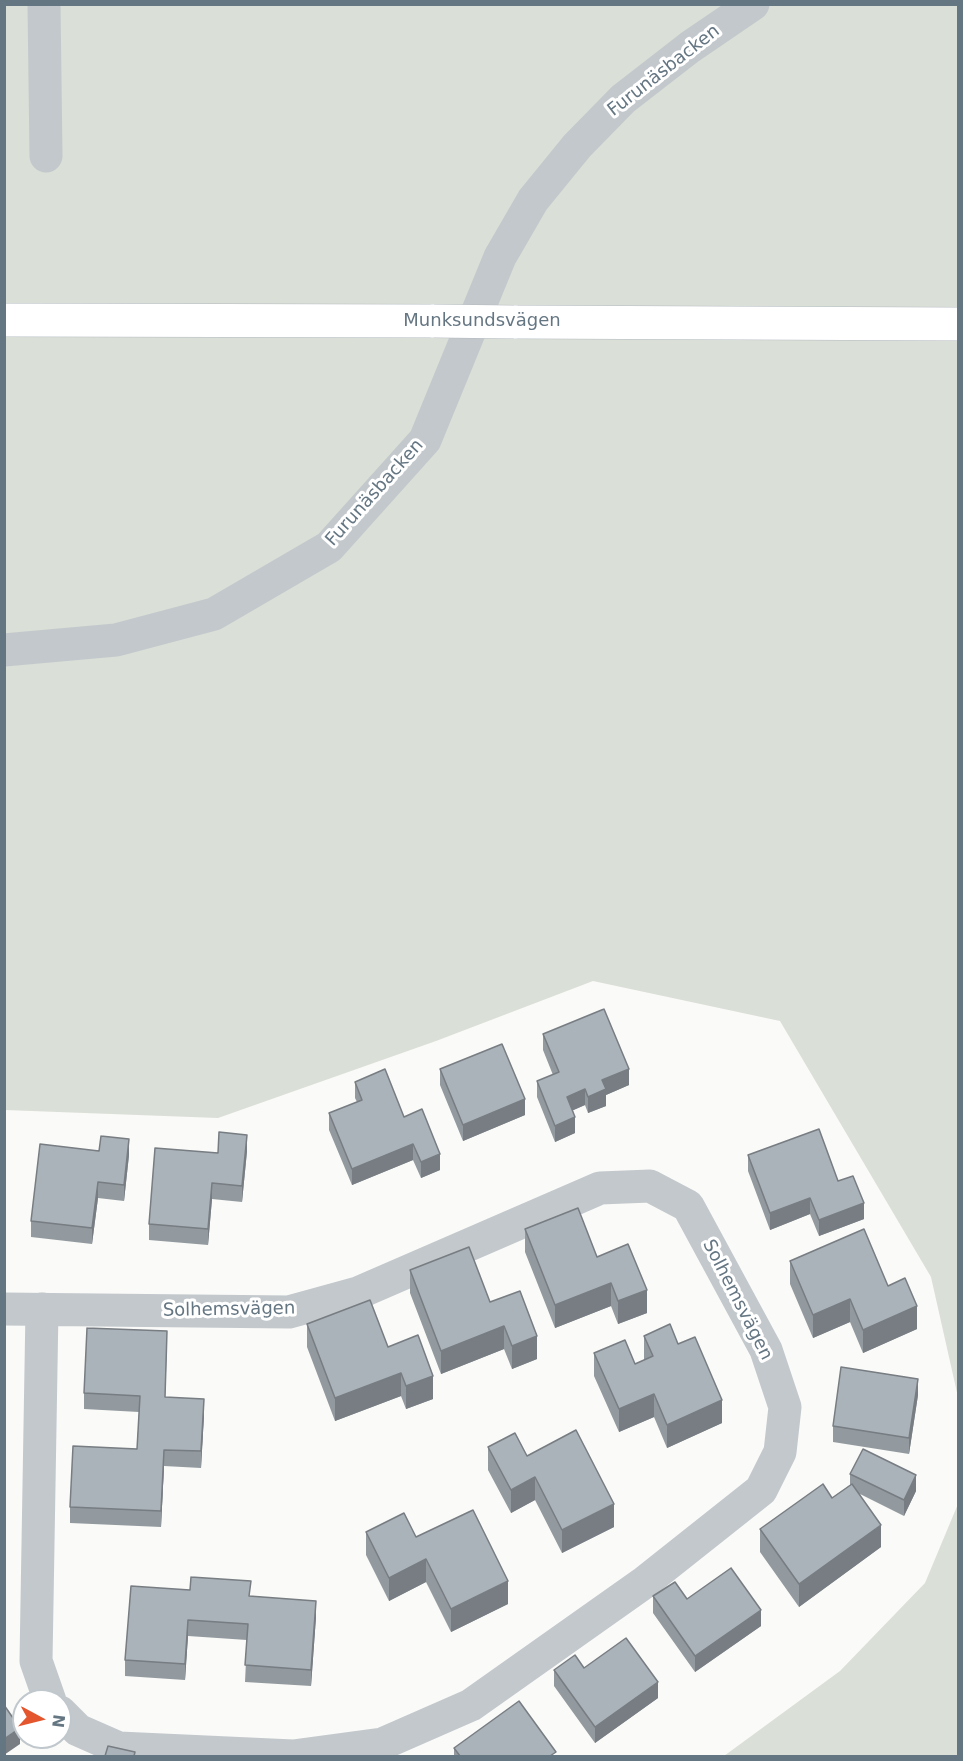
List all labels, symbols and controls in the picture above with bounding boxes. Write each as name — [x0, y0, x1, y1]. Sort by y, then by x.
street label: Furunäsbacken — [604, 21, 724, 121]
street label: Munksundsvägen — [403, 310, 561, 332]
street label: Furunäsbacken — [321, 435, 429, 551]
street label: Solhemsvägen — [697, 1236, 777, 1364]
street label: Solhemsvägen — [163, 1298, 295, 1322]
north arrow — [12, 1689, 72, 1749]
text: N — [48, 1713, 69, 1729]

